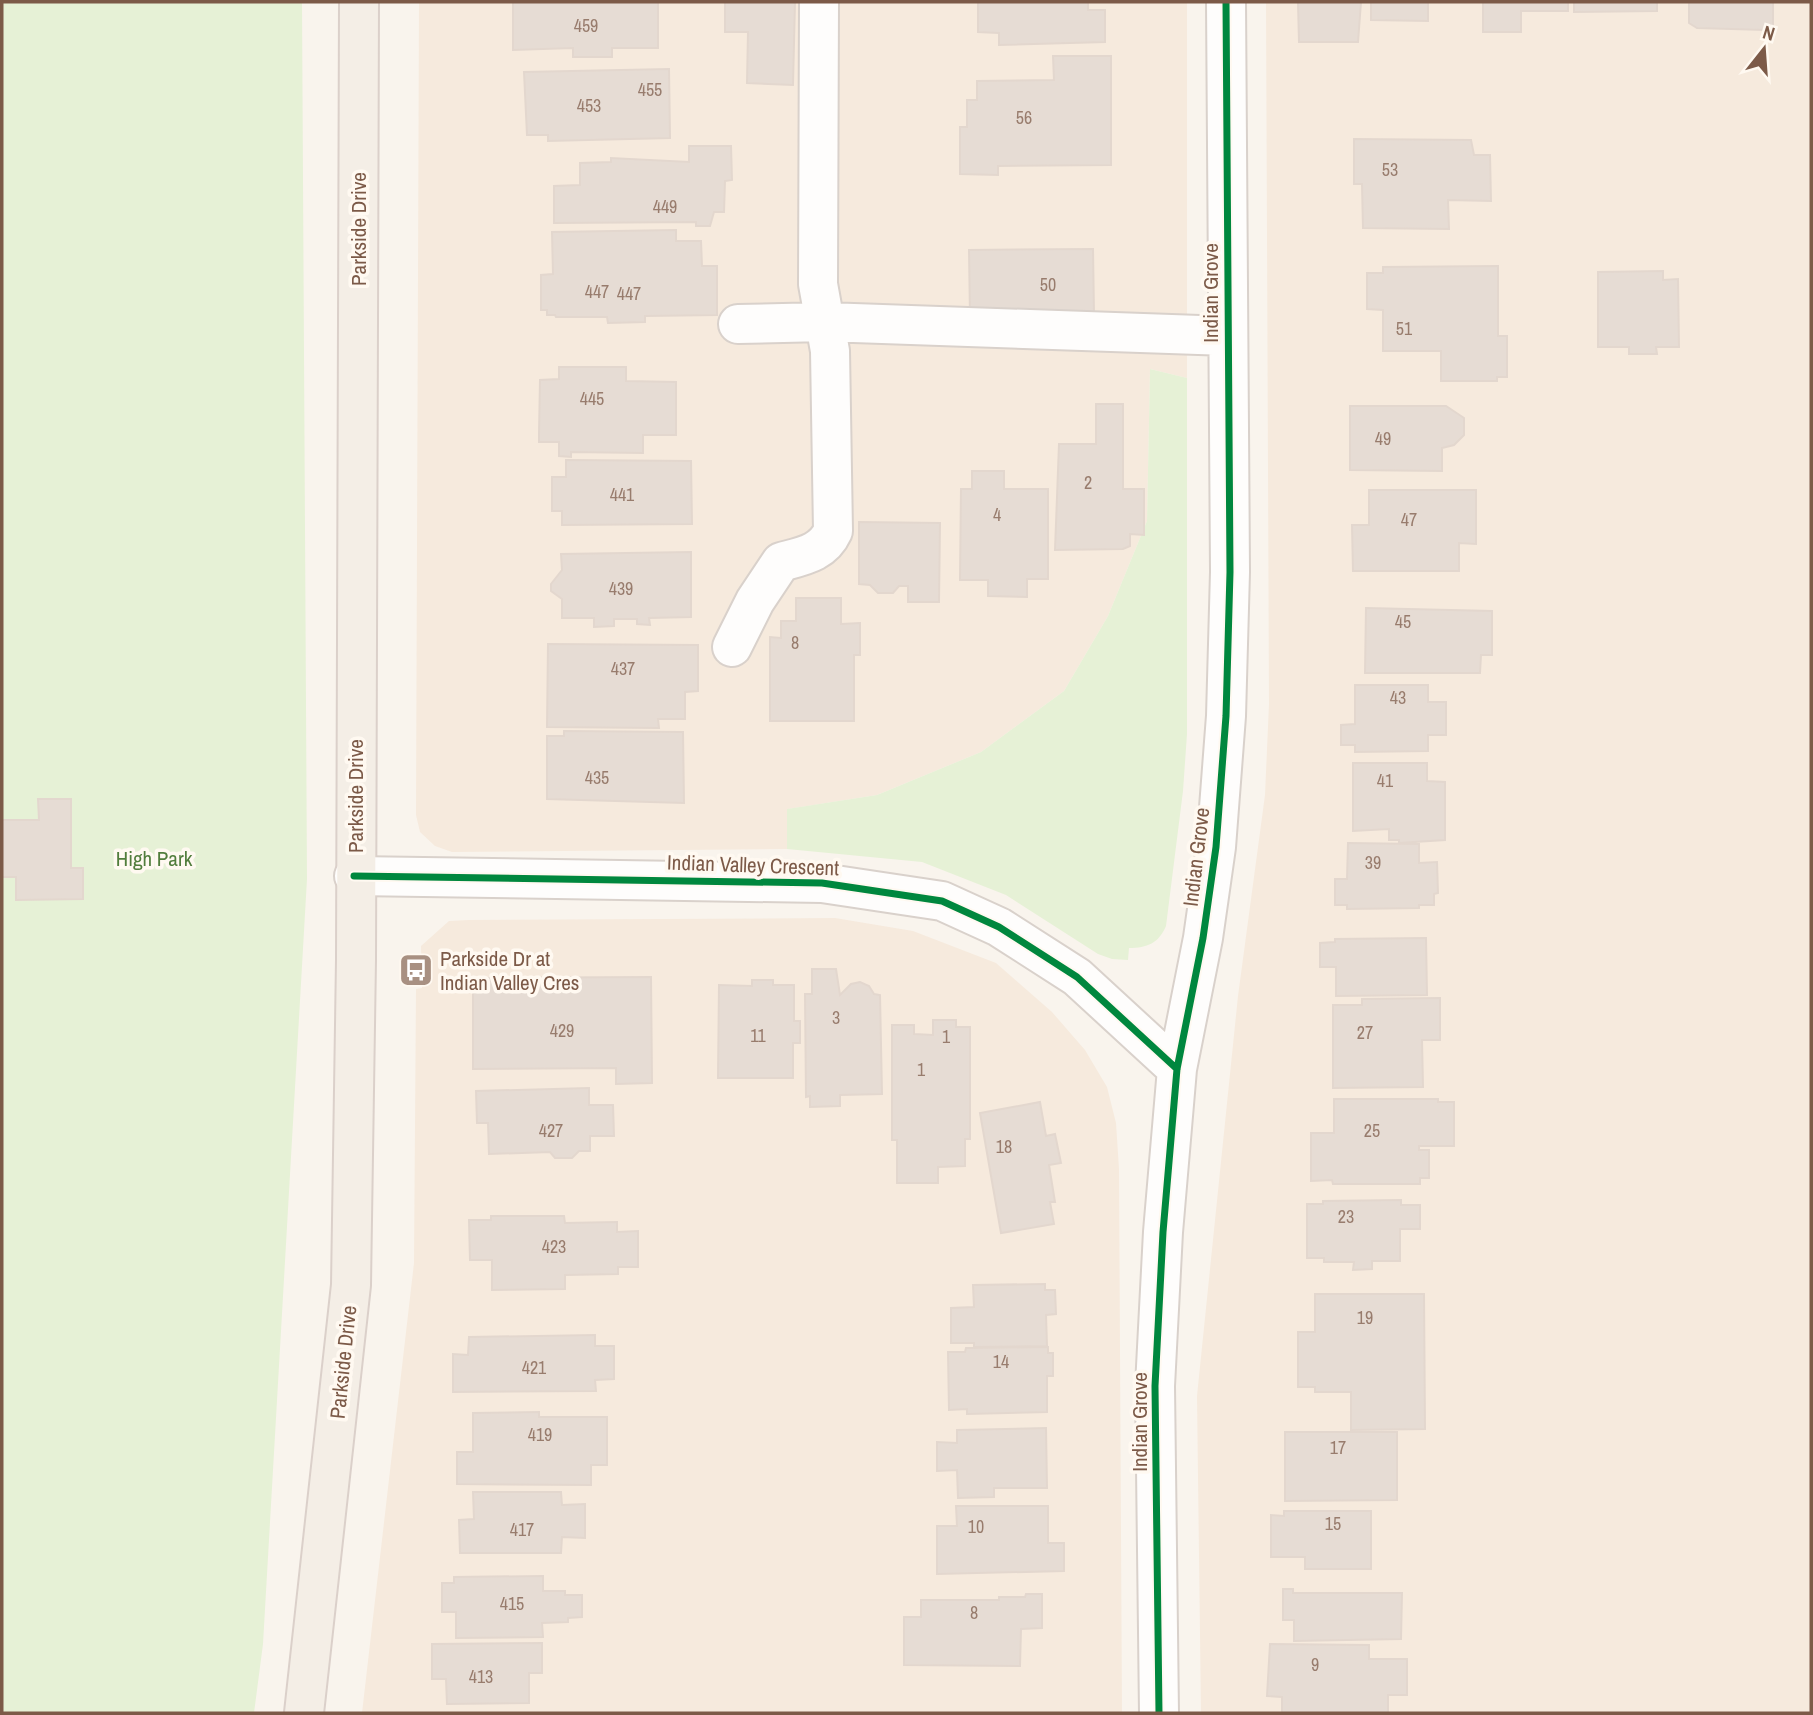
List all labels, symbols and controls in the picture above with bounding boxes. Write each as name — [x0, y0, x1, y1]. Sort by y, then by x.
house number: 459 — [574, 13, 598, 38]
north arrow — [1729, 14, 1799, 84]
text: N — [1760, 19, 1778, 47]
house number: 455 — [638, 77, 662, 102]
house number: 453 — [577, 93, 601, 118]
house number: 56 — [1016, 105, 1032, 130]
house number: 53 — [1382, 157, 1398, 182]
street label: Parkside Drive — [344, 172, 373, 286]
house number: 449 — [653, 194, 677, 219]
street label: Indian Grove — [1196, 243, 1225, 343]
house number: 50 — [1040, 272, 1056, 297]
house number: 447 — [585, 279, 609, 304]
house number: 447 — [617, 281, 641, 306]
house number: 51 — [1396, 316, 1413, 341]
house number: 445 — [580, 386, 604, 411]
house number: 49 — [1375, 426, 1391, 451]
house number: 2 — [1084, 470, 1092, 495]
house number: 441 — [610, 482, 635, 507]
house number: 4 — [993, 502, 1001, 527]
house number: 47 — [1401, 507, 1417, 532]
house number: 439 — [609, 576, 633, 601]
house number: 45 — [1395, 609, 1411, 634]
house number: 8 — [791, 630, 799, 655]
house number: 437 — [611, 656, 635, 681]
house number: 43 — [1390, 685, 1406, 710]
street label: Parkside Drive — [341, 739, 370, 853]
house number: 435 — [585, 765, 609, 790]
house number: 41 — [1377, 768, 1394, 793]
street label: Indian Grove — [1176, 806, 1216, 908]
park label: High Park — [116, 844, 193, 873]
street label: Indian Valley Crescent — [667, 848, 840, 882]
house number: 39 — [1365, 850, 1381, 875]
place label: Parkside Dr at Indian Valley Cres — [440, 944, 579, 997]
bus stop icon: Parkside Dr at Indian Valley Cres — [397, 951, 435, 989]
house number: 3 — [832, 1005, 840, 1030]
house number: 429 — [550, 1018, 574, 1043]
house number: 27 — [1357, 1020, 1373, 1045]
house number: 11 — [750, 1023, 766, 1048]
house number: 1 — [942, 1024, 951, 1049]
house number: 1 — [917, 1057, 926, 1082]
house number: 427 — [539, 1118, 563, 1143]
house number: 25 — [1364, 1118, 1380, 1143]
house number: 18 — [996, 1134, 1012, 1159]
house number: 23 — [1338, 1204, 1354, 1229]
house number: 423 — [542, 1234, 566, 1259]
street label: Parkside Drive — [323, 1304, 363, 1420]
house number: 19 — [1357, 1305, 1373, 1330]
house number: 14 — [993, 1349, 1009, 1374]
house number: 421 — [522, 1355, 547, 1380]
street label: Indian Grove — [1125, 1372, 1154, 1472]
house number: 419 — [528, 1422, 552, 1447]
house number: 17 — [1330, 1435, 1346, 1460]
house number: 15 — [1325, 1511, 1341, 1536]
house number: 10 — [968, 1514, 984, 1539]
house number: 417 — [510, 1517, 534, 1542]
house number: 415 — [500, 1591, 524, 1616]
house number: 8 — [970, 1600, 978, 1625]
house number: 9 — [1311, 1652, 1319, 1677]
house number: 413 — [469, 1664, 493, 1689]

